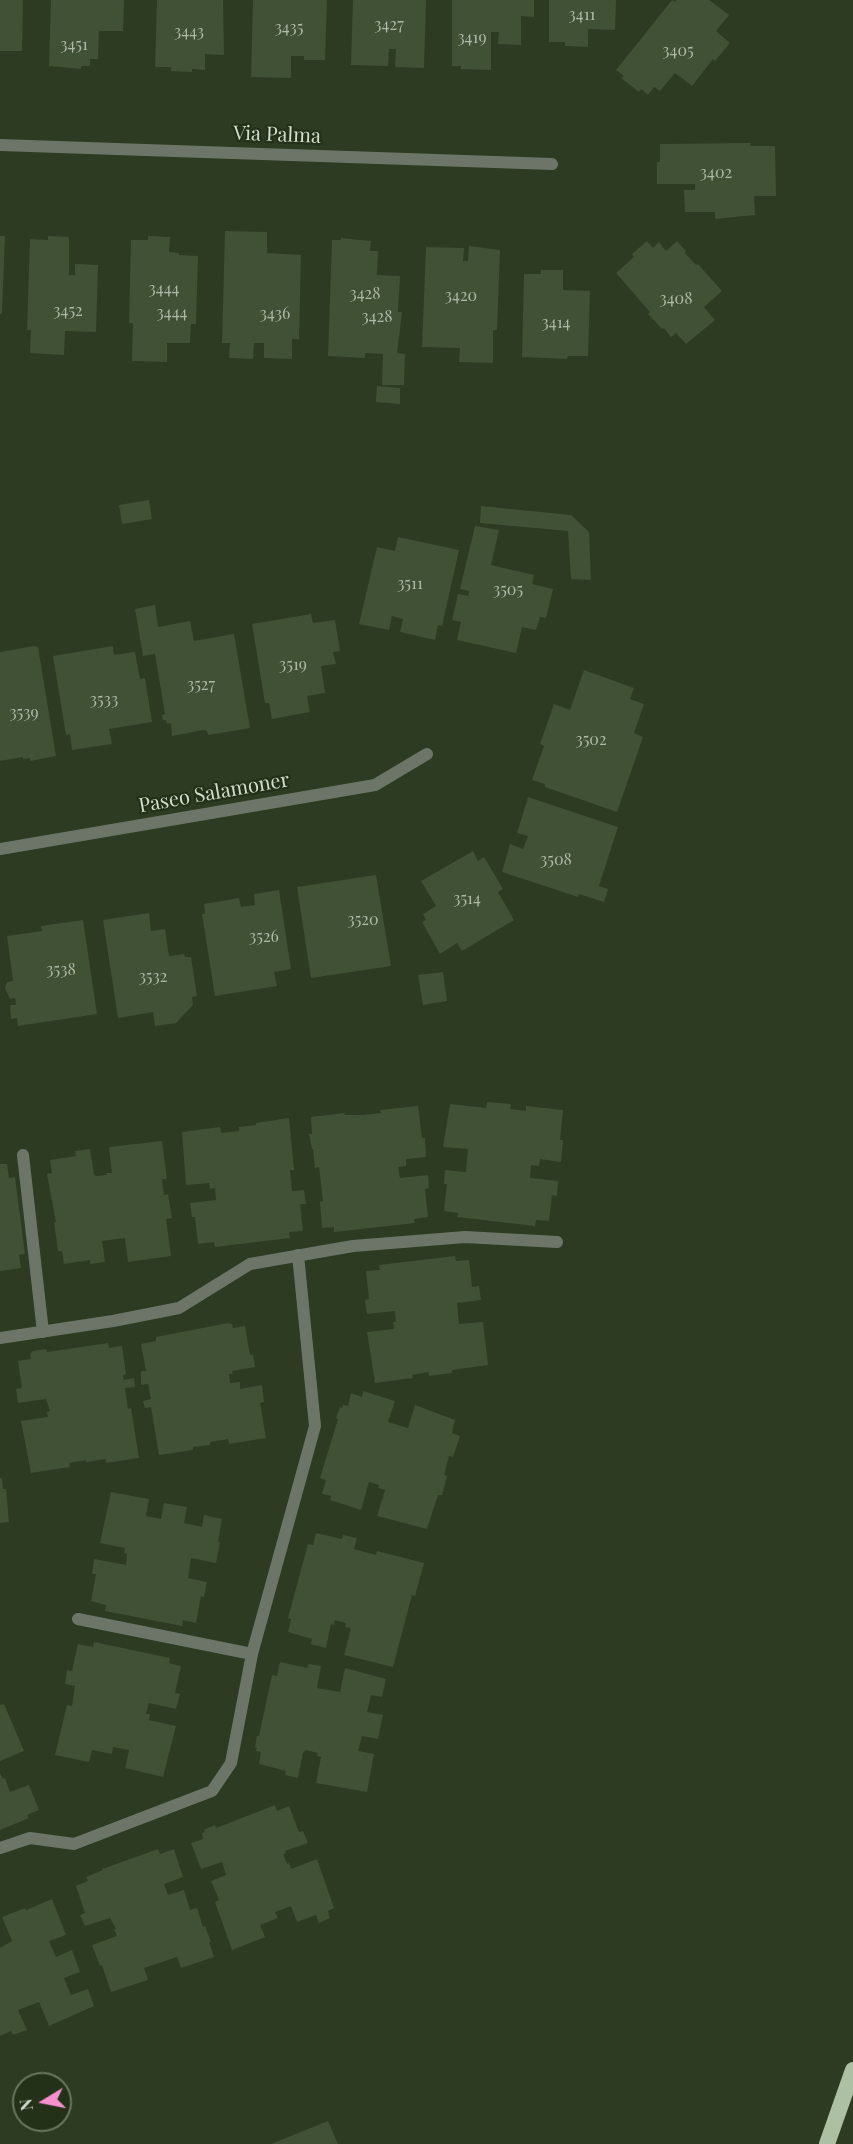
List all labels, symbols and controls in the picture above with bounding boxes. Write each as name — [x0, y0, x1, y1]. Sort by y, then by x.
house number: 3411 — [569, 5, 595, 25]
house number: 3427 — [374, 15, 404, 35]
house number: 3435 — [275, 18, 303, 38]
house number: 3443 — [174, 22, 204, 42]
house number: 3419 — [457, 28, 487, 48]
house number: 3451 — [60, 35, 88, 55]
house number: 3405 — [662, 41, 694, 61]
street label: Via Palma — [233, 121, 321, 149]
house number: 3402 — [700, 163, 732, 183]
house number: 3444 — [149, 279, 179, 299]
house number: 3428 — [349, 284, 381, 304]
house number: 3420 — [445, 286, 477, 306]
house number: 3408 — [659, 289, 693, 309]
house number: 3452 — [53, 301, 83, 321]
house number: 3444 — [157, 303, 187, 323]
house number: 3436 — [260, 304, 290, 324]
house number: 3428 — [361, 307, 393, 327]
house number: 3414 — [542, 313, 570, 333]
house number: 3511 — [397, 574, 423, 594]
house number: 3505 — [493, 580, 523, 600]
house number: 3519 — [279, 655, 307, 675]
house number: 3527 — [187, 675, 215, 695]
house number: 3533 — [90, 690, 118, 710]
house number: 3539 — [9, 703, 39, 723]
house number: 3502 — [575, 730, 607, 750]
street label: Paseo Salamoner — [137, 768, 291, 818]
house number: 3508 — [540, 850, 572, 870]
house number: 3514 — [453, 889, 481, 909]
house number: 3520 — [347, 910, 379, 930]
house number: 3526 — [249, 927, 279, 947]
house number: 3538 — [46, 960, 76, 980]
house number: 3532 — [139, 967, 167, 987]
north arrow — [12, 2072, 72, 2132]
text: N — [14, 2097, 37, 2112]

